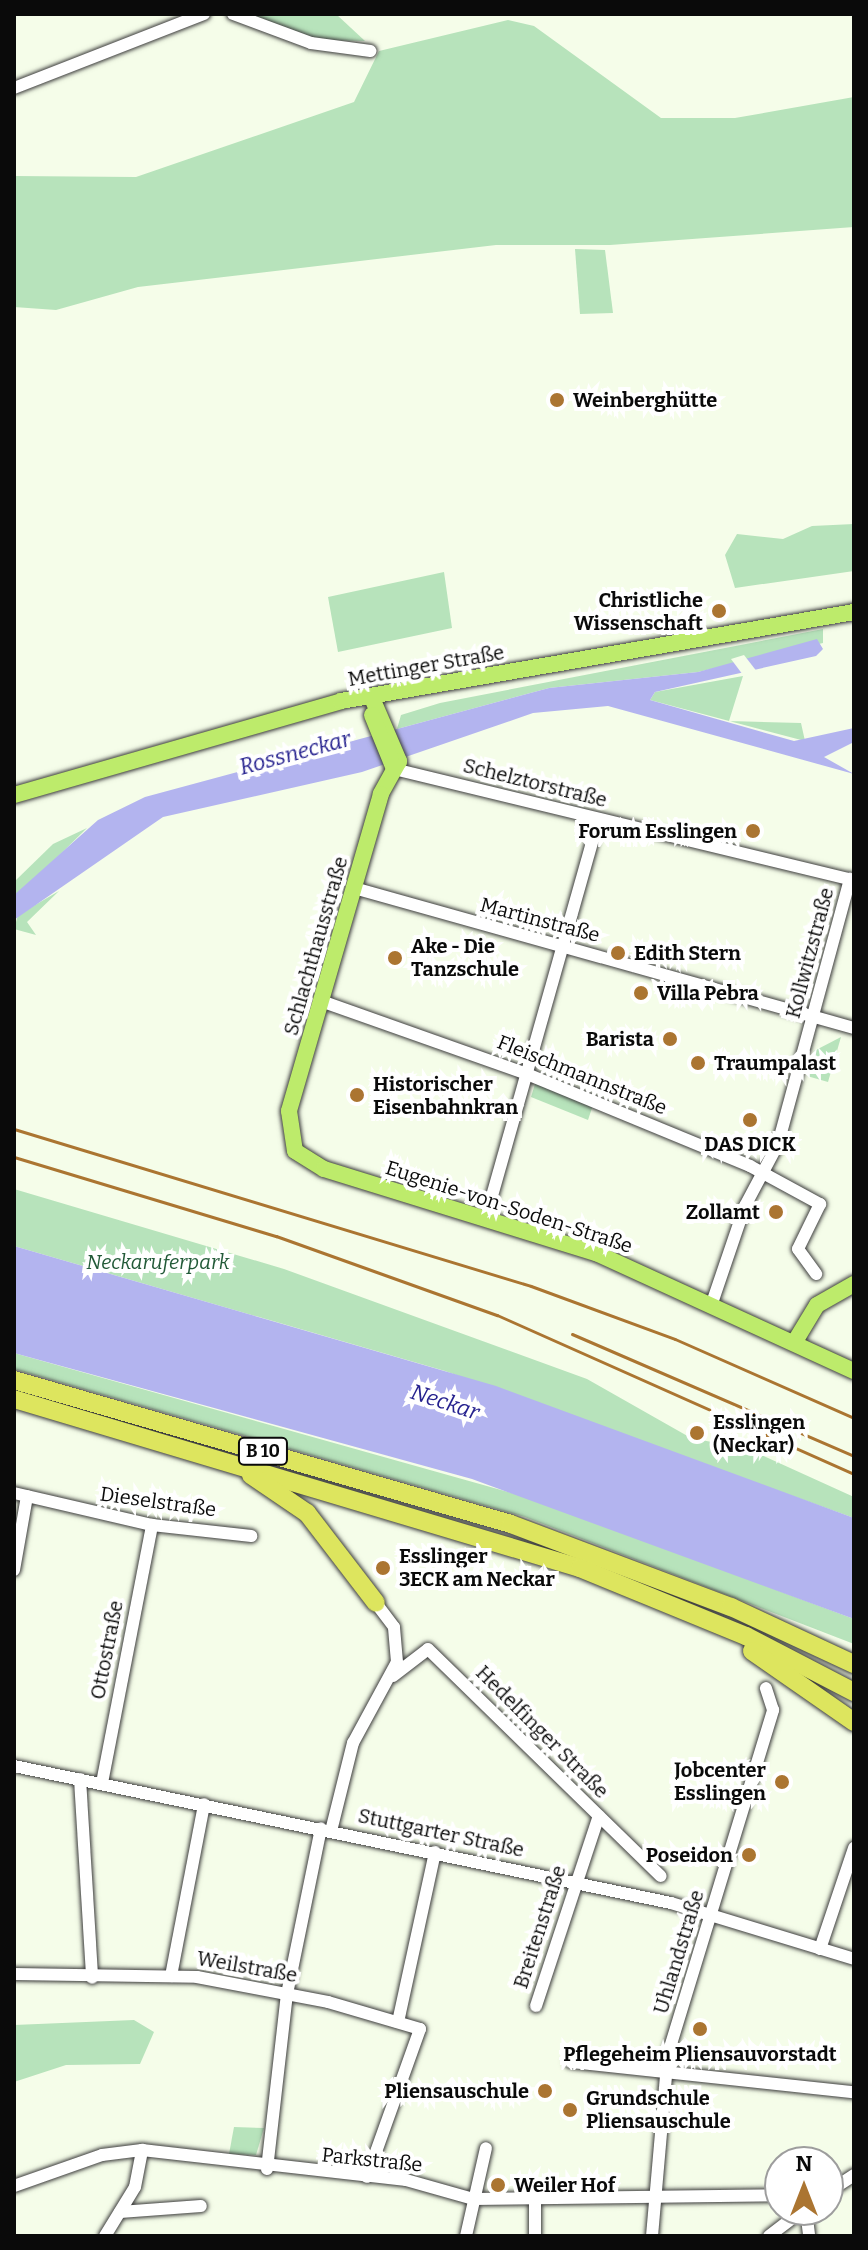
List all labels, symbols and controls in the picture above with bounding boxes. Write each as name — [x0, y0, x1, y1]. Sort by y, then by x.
place label: Weinberghütte — [573, 388, 717, 412]
marker: Weinberghütte — [548, 391, 566, 409]
place label: Christliche Wissenschaft — [574, 588, 703, 635]
marker: Christliche Wissenschaft — [710, 602, 728, 620]
street label: Mettinger Straße — [346, 640, 506, 692]
water label: Rossneckar — [236, 725, 354, 781]
street label: Schelztorstraße — [461, 754, 609, 812]
place label: Forum Esslingen — [578, 819, 737, 843]
marker: Forum Esslingen — [744, 822, 762, 840]
street label: Schlachthausstraße — [279, 854, 353, 1038]
street label: Kollwitzstraße — [781, 885, 839, 1021]
street label: Martinstraße — [478, 893, 602, 947]
place label: Ake - Die Tanzschule — [411, 934, 519, 981]
place label: Edith Stern — [634, 941, 741, 965]
marker: Edith Stern — [609, 944, 627, 962]
marker: Ake - Die Tanzschule — [386, 949, 404, 967]
place label: Villa Pebra — [657, 981, 759, 1005]
marker: Villa Pebra — [632, 984, 650, 1002]
place label: Barista — [586, 1027, 654, 1051]
street label: Fleischmannstraße — [494, 1030, 670, 1120]
marker: Barista — [661, 1030, 679, 1048]
place label: Traumpalast — [714, 1051, 836, 1075]
marker: Traumpalast — [689, 1054, 707, 1072]
place label: Historischer Eisenbahnkran — [373, 1072, 518, 1119]
marker: Historischer Eisenbahnkran — [348, 1086, 366, 1104]
marker: DAS DICK — [741, 1111, 759, 1129]
place label: DAS DICK — [704, 1132, 796, 1156]
street label: Eugenie-von-Soden-Straße — [383, 1156, 635, 1258]
place label: Zollamt — [686, 1200, 760, 1224]
marker: Zollamt — [767, 1203, 785, 1221]
park label: Neckaruferpark — [86, 1250, 230, 1274]
water label: Neckar — [407, 1379, 483, 1425]
place label: Esslingen (Neckar) — [713, 1410, 805, 1457]
marker: Esslingen (Neckar) — [688, 1424, 706, 1442]
road number: B 10 — [237, 1437, 289, 1465]
street label: Dieselstraße — [98, 1482, 218, 1522]
place label: Esslinger 3ECK am Neckar — [399, 1544, 555, 1591]
marker: Esslinger 3ECK am Neckar — [374, 1559, 392, 1577]
street label: Ottostraße — [86, 1599, 128, 1701]
street label: Hedelfinger Straße — [471, 1661, 613, 1803]
place label: Jobcenter Esslingen — [674, 1758, 766, 1805]
marker: Jobcenter Esslingen — [773, 1773, 791, 1791]
street label: Stuttgarter Straße — [356, 1804, 526, 1862]
place label: Poseidon — [646, 1843, 733, 1867]
marker: Poseidon — [740, 1846, 758, 1864]
street label: Breitenstraße — [509, 1862, 571, 1992]
street label: Uhlandstraße — [649, 1887, 709, 2017]
street label: Weilstraße — [195, 1946, 299, 1988]
marker: Pflegeheim Pliensauvorstadt — [691, 2020, 709, 2038]
place label: Pflegeheim Pliensauvorstadt — [563, 2042, 837, 2066]
place label: Pliensauschule — [384, 2079, 529, 2103]
marker: Pliensauschule — [536, 2082, 554, 2100]
place label: Grundschule Pliensauschule — [586, 2086, 731, 2133]
marker: Grundschule Pliensauschule — [561, 2101, 579, 2119]
street label: Parkstraße — [320, 2143, 424, 2177]
north arrow — [764, 2146, 844, 2226]
text: N — [796, 2150, 812, 2177]
place label: Weiler Hof — [514, 2173, 615, 2197]
marker: Weiler Hof — [489, 2176, 507, 2194]

